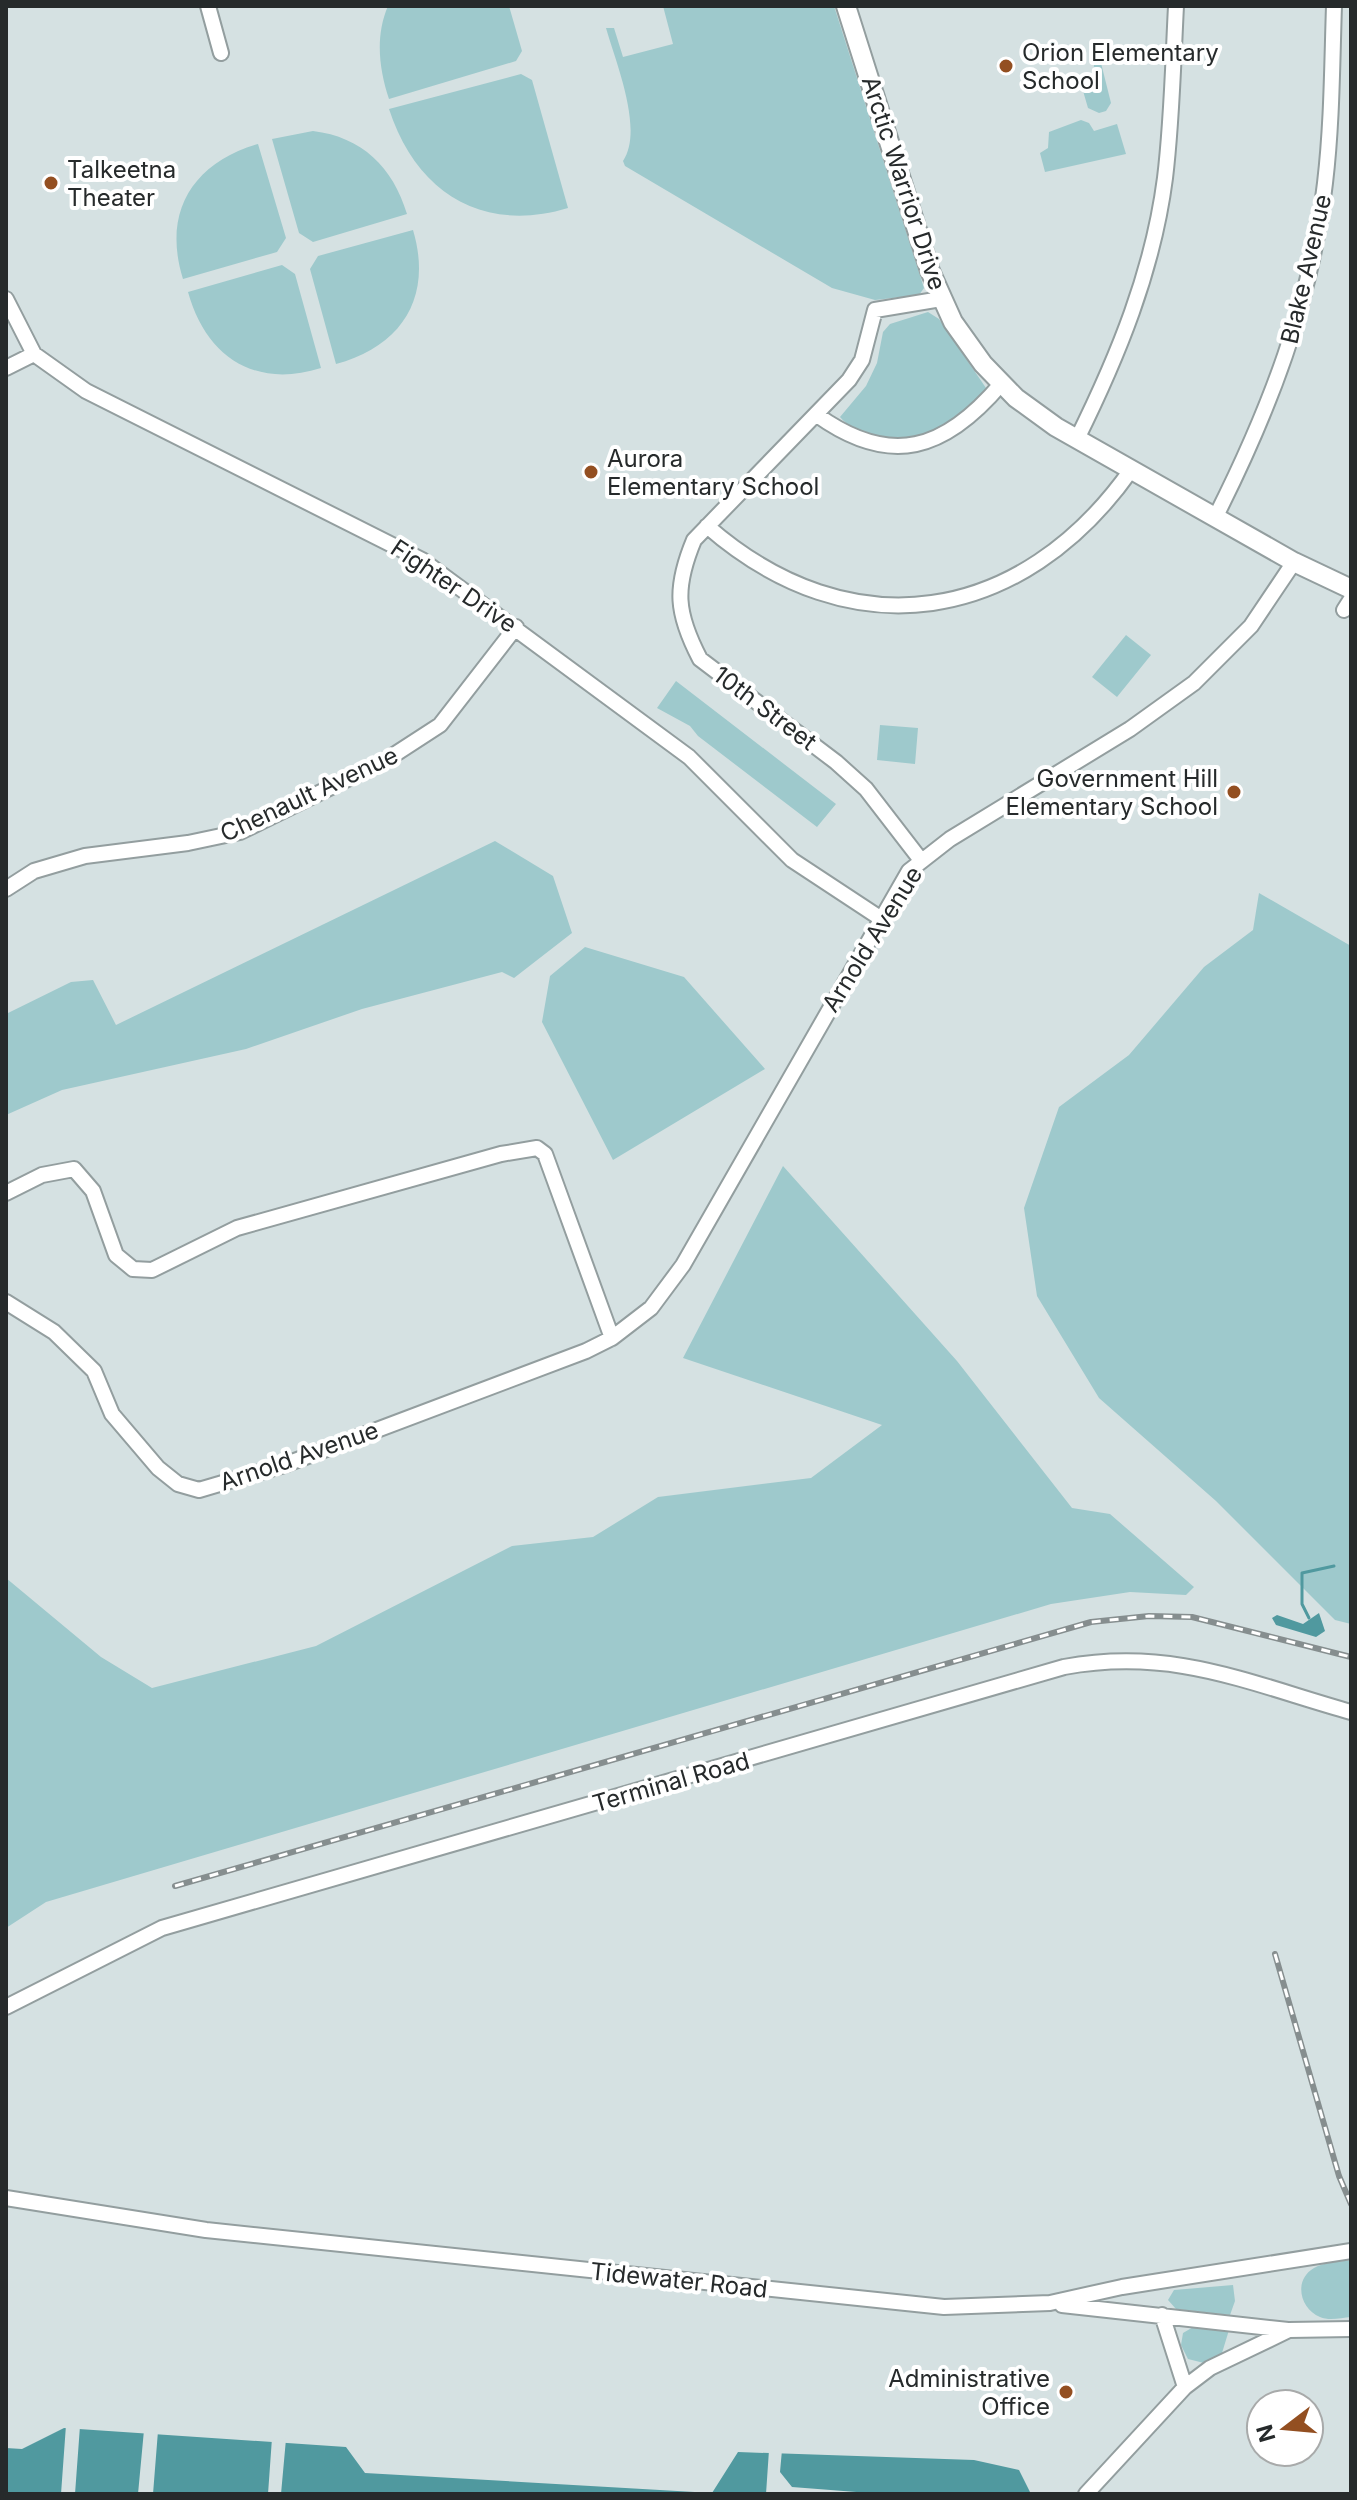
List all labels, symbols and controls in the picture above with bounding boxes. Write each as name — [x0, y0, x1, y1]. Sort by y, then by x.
place label: Orion Elementary School — [1022, 38, 1219, 95]
marker: Orion Elementary School — [997, 57, 1015, 75]
street label: Arctic Warrior Drive — [856, 72, 952, 294]
place label: Talkeetna Theater — [67, 155, 176, 212]
marker: Talkeetna Theater — [42, 174, 60, 192]
street label: Blake Avenue — [1275, 191, 1337, 347]
place label: Aurora Elementary School — [607, 444, 819, 501]
marker: Aurora Elementary School — [582, 463, 600, 481]
street label: Fighter Drive — [385, 533, 523, 639]
street label: 10th Street — [708, 660, 822, 756]
street label: Chenault Avenue — [216, 740, 402, 848]
place label: Government Hill Elementary School — [1006, 764, 1218, 821]
marker: Government Hill Elementary School — [1225, 783, 1243, 801]
street label: Arnold Avenue — [816, 861, 928, 1017]
street label: Arnold Avenue — [216, 1415, 382, 1497]
street label: Terminal Road — [589, 1746, 753, 1818]
street label: Tidewater Road — [589, 2256, 769, 2304]
place label: Administrative Office — [888, 2364, 1050, 2421]
marker: Administrative Office — [1057, 2383, 1075, 2401]
north arrow — [1245, 2388, 1325, 2468]
text: N — [1251, 2422, 1281, 2445]

